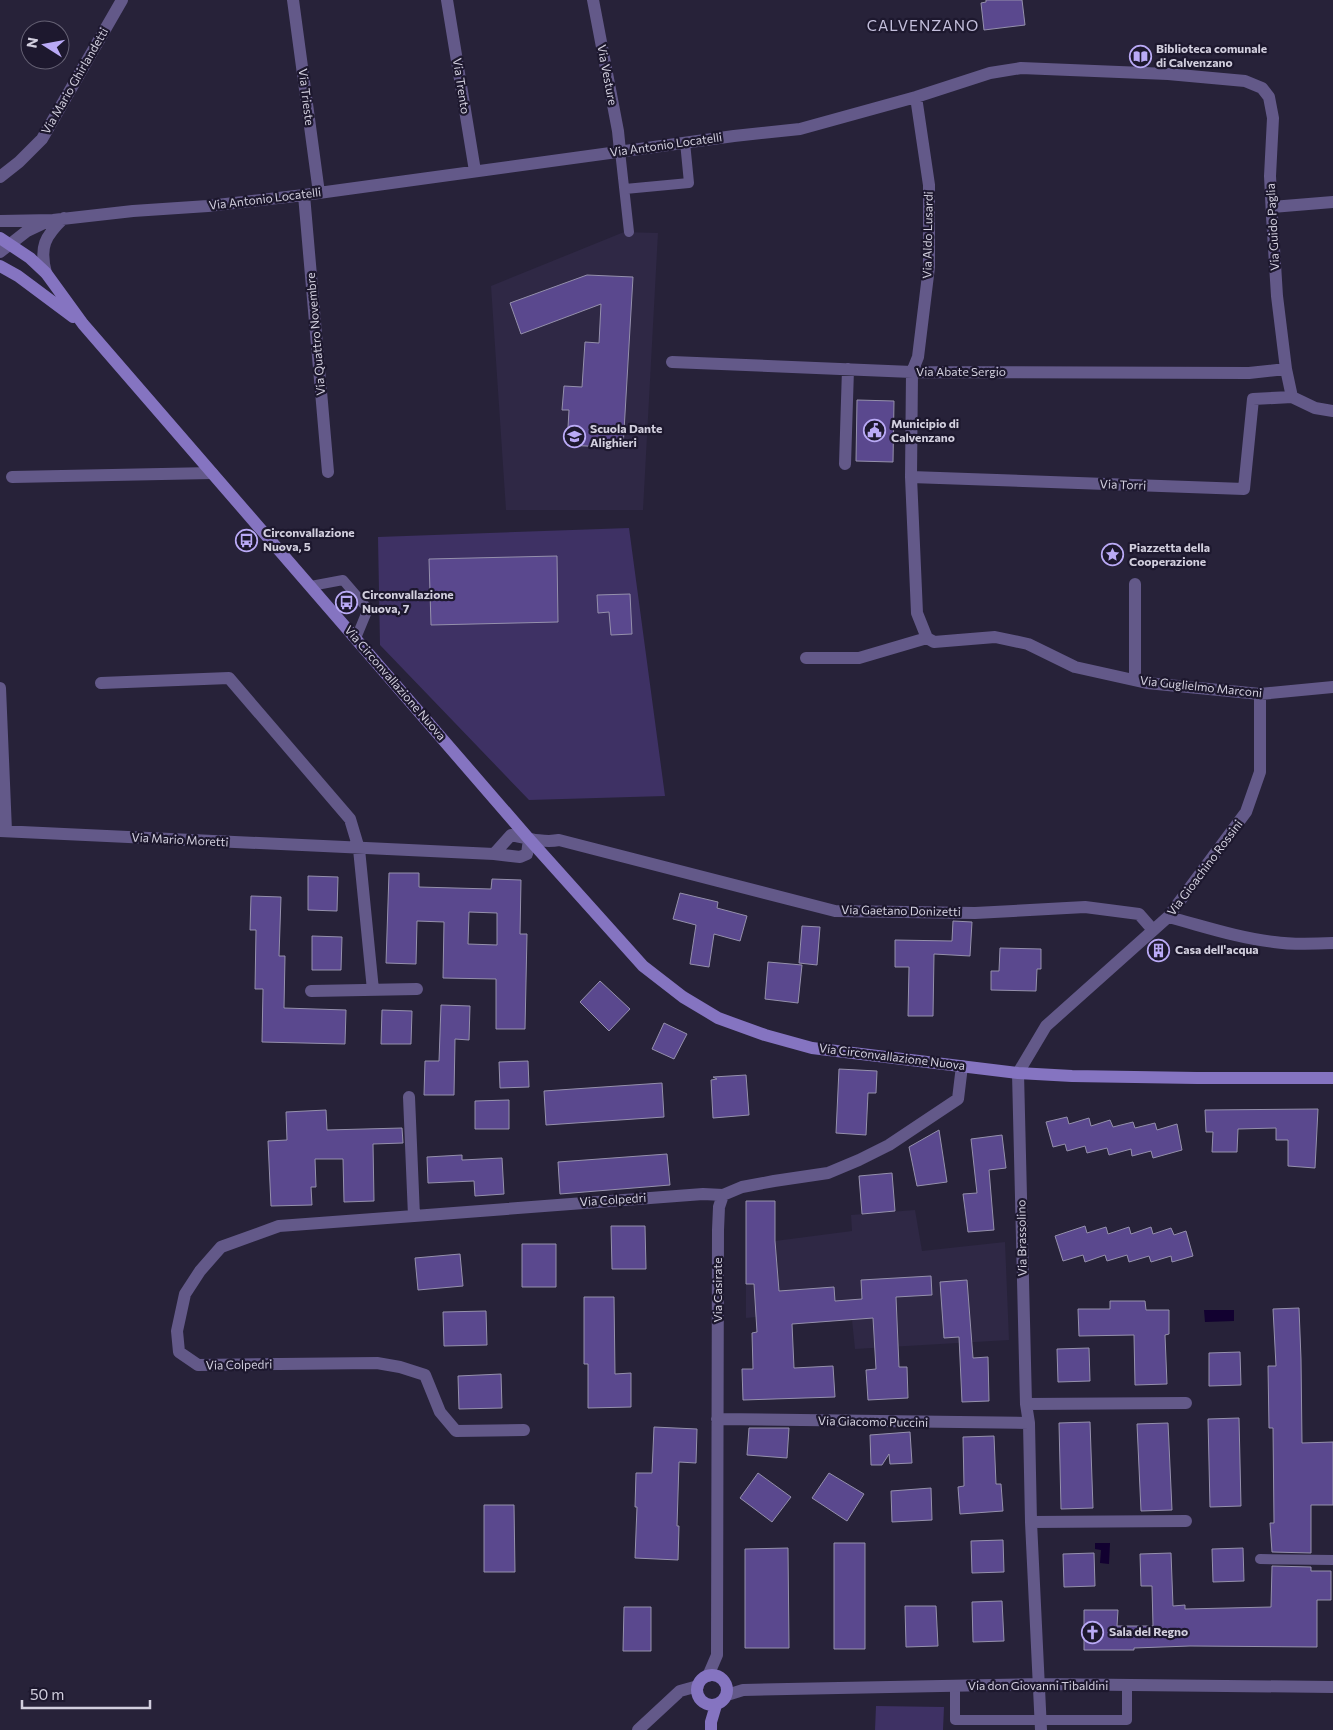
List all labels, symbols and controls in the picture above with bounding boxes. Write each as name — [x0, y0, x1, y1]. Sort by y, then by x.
district label: CALVENZANO — [867, 16, 979, 34]
north arrow — [20, 20, 70, 70]
street label: Via Mario Ghirlandetti — [38, 25, 110, 136]
text: N — [22, 36, 41, 49]
place label: Biblioteca comunale di Calvenzano — [1156, 41, 1267, 69]
street label: Via Vesture — [595, 43, 621, 106]
library icon: Biblioteca comunale di Calvenzano — [1128, 44, 1152, 68]
street label: Via Trento — [451, 57, 473, 115]
street label: Via Trieste — [297, 68, 317, 126]
street label: Via Antonio Locatelli — [609, 129, 723, 159]
street label: Via Guido Paglia — [1263, 183, 1281, 271]
street label: Via Antonio Locatelli — [208, 184, 322, 212]
street label: Via Aldo Lusardi — [919, 191, 935, 279]
street label: Via Quattro Novembre — [303, 272, 327, 396]
street label: Via Abate Sergio — [916, 364, 1006, 378]
place label: Municipio di Calvenzano — [891, 416, 959, 444]
public building icon: Municipio di Calvenzano — [863, 419, 887, 443]
place label: Scuola Dante Alighieri — [590, 421, 662, 449]
school or university icon: Scuola Dante Alighieri — [562, 424, 586, 448]
street label: Via Torri — [1100, 476, 1147, 492]
place label: Circonvallazione Nuova, 5 — [263, 525, 355, 553]
bus stop icon: Circonvallazione Nuova, 5 — [235, 528, 259, 552]
place label: Piazzetta della Cooperazione — [1129, 540, 1210, 568]
place icon: Piazzetta della Cooperazione — [1101, 543, 1125, 567]
place label: Circonvallazione Nuova, 7 — [362, 587, 454, 615]
bus stop icon: Circonvallazione Nuova, 7 — [334, 590, 358, 614]
street label: Via Circonvallazione Nuova — [342, 622, 449, 742]
street label: Via Guglielmo Marconi — [1139, 673, 1263, 699]
street label: Via Gioachino Rossini — [1164, 817, 1245, 918]
street label: Via Mario Moretti — [131, 829, 229, 849]
street label: Via Gaetano Donizetti — [841, 902, 961, 918]
building icon: Casa dell'acqua — [1147, 938, 1171, 962]
place label: Casa dell'acqua — [1175, 942, 1259, 956]
street label: Via Circonvallazione Nuova — [818, 1040, 966, 1072]
street label: Via Colpedri — [579, 1190, 647, 1208]
street label: Via Brassolino — [1013, 1199, 1029, 1277]
street label: Via Casirate — [710, 1257, 724, 1323]
street label: Via Colpedri — [206, 1356, 272, 1372]
street label: Via Giacomo Puccini — [818, 1413, 928, 1429]
church icon: Sala del Regno — [1081, 1620, 1105, 1644]
place label: Sala del Regno — [1109, 1624, 1188, 1638]
scale bar — [22, 1678, 150, 1710]
street label: Via don Giovanni Tibaldini — [968, 1678, 1108, 1692]
text: 50 m — [30, 1685, 64, 1703]

